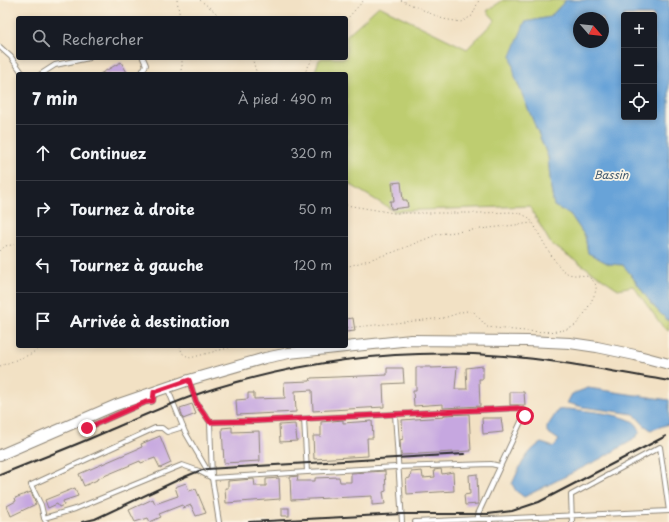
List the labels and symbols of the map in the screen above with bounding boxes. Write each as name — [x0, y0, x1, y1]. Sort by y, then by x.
north arrow — [573, 12, 609, 48]
water label: Bassin — [594, 166, 629, 183]
route start — [516, 407, 534, 425]
route end — [78, 419, 96, 437]

